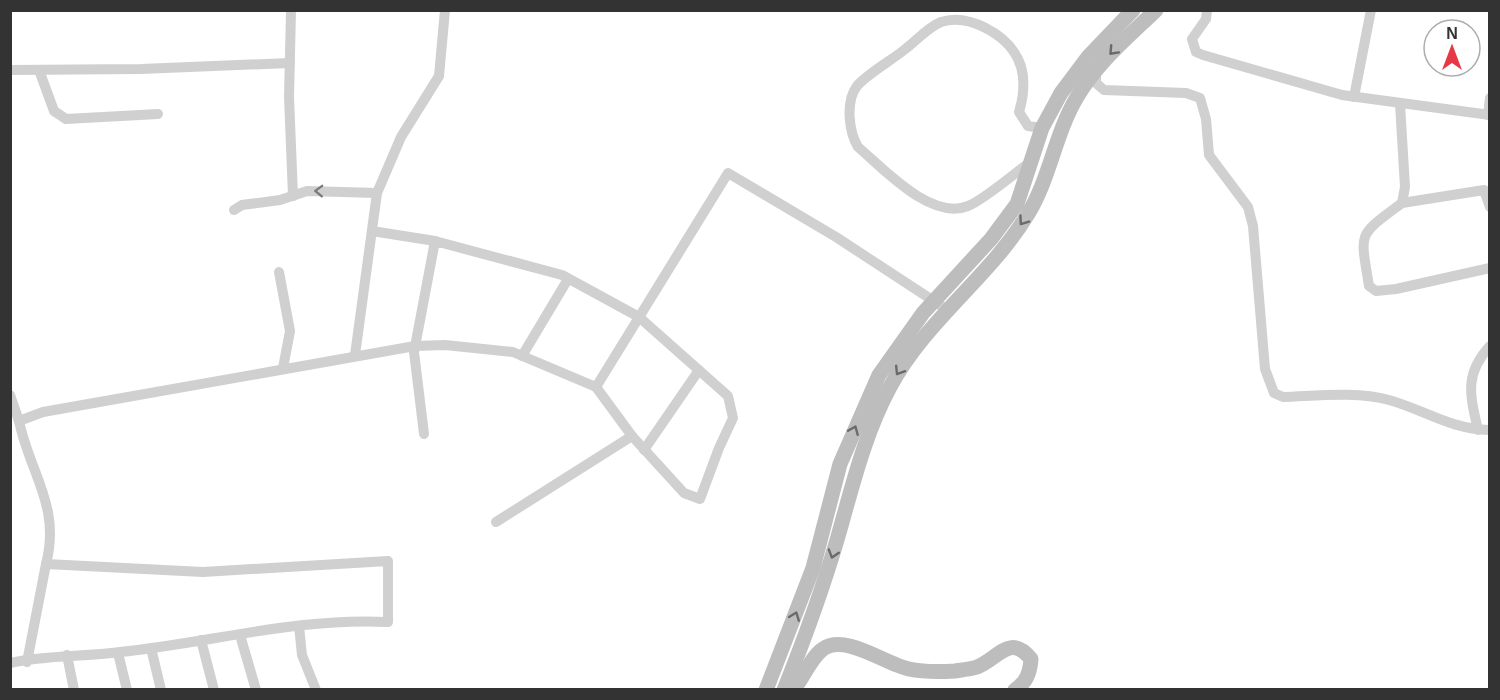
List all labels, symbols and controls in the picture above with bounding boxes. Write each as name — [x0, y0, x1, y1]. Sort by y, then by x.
north arrow — [1422, 18, 1482, 78]
text: N — [1446, 25, 1458, 42]
one-way arrow — [1109, 44, 1120, 54]
one-way arrow — [314, 185, 323, 198]
one-way arrow — [1019, 215, 1030, 226]
one-way arrow — [895, 365, 907, 375]
one-way arrow — [847, 426, 859, 437]
one-way arrow — [828, 548, 840, 559]
one-way arrow — [788, 611, 800, 622]

